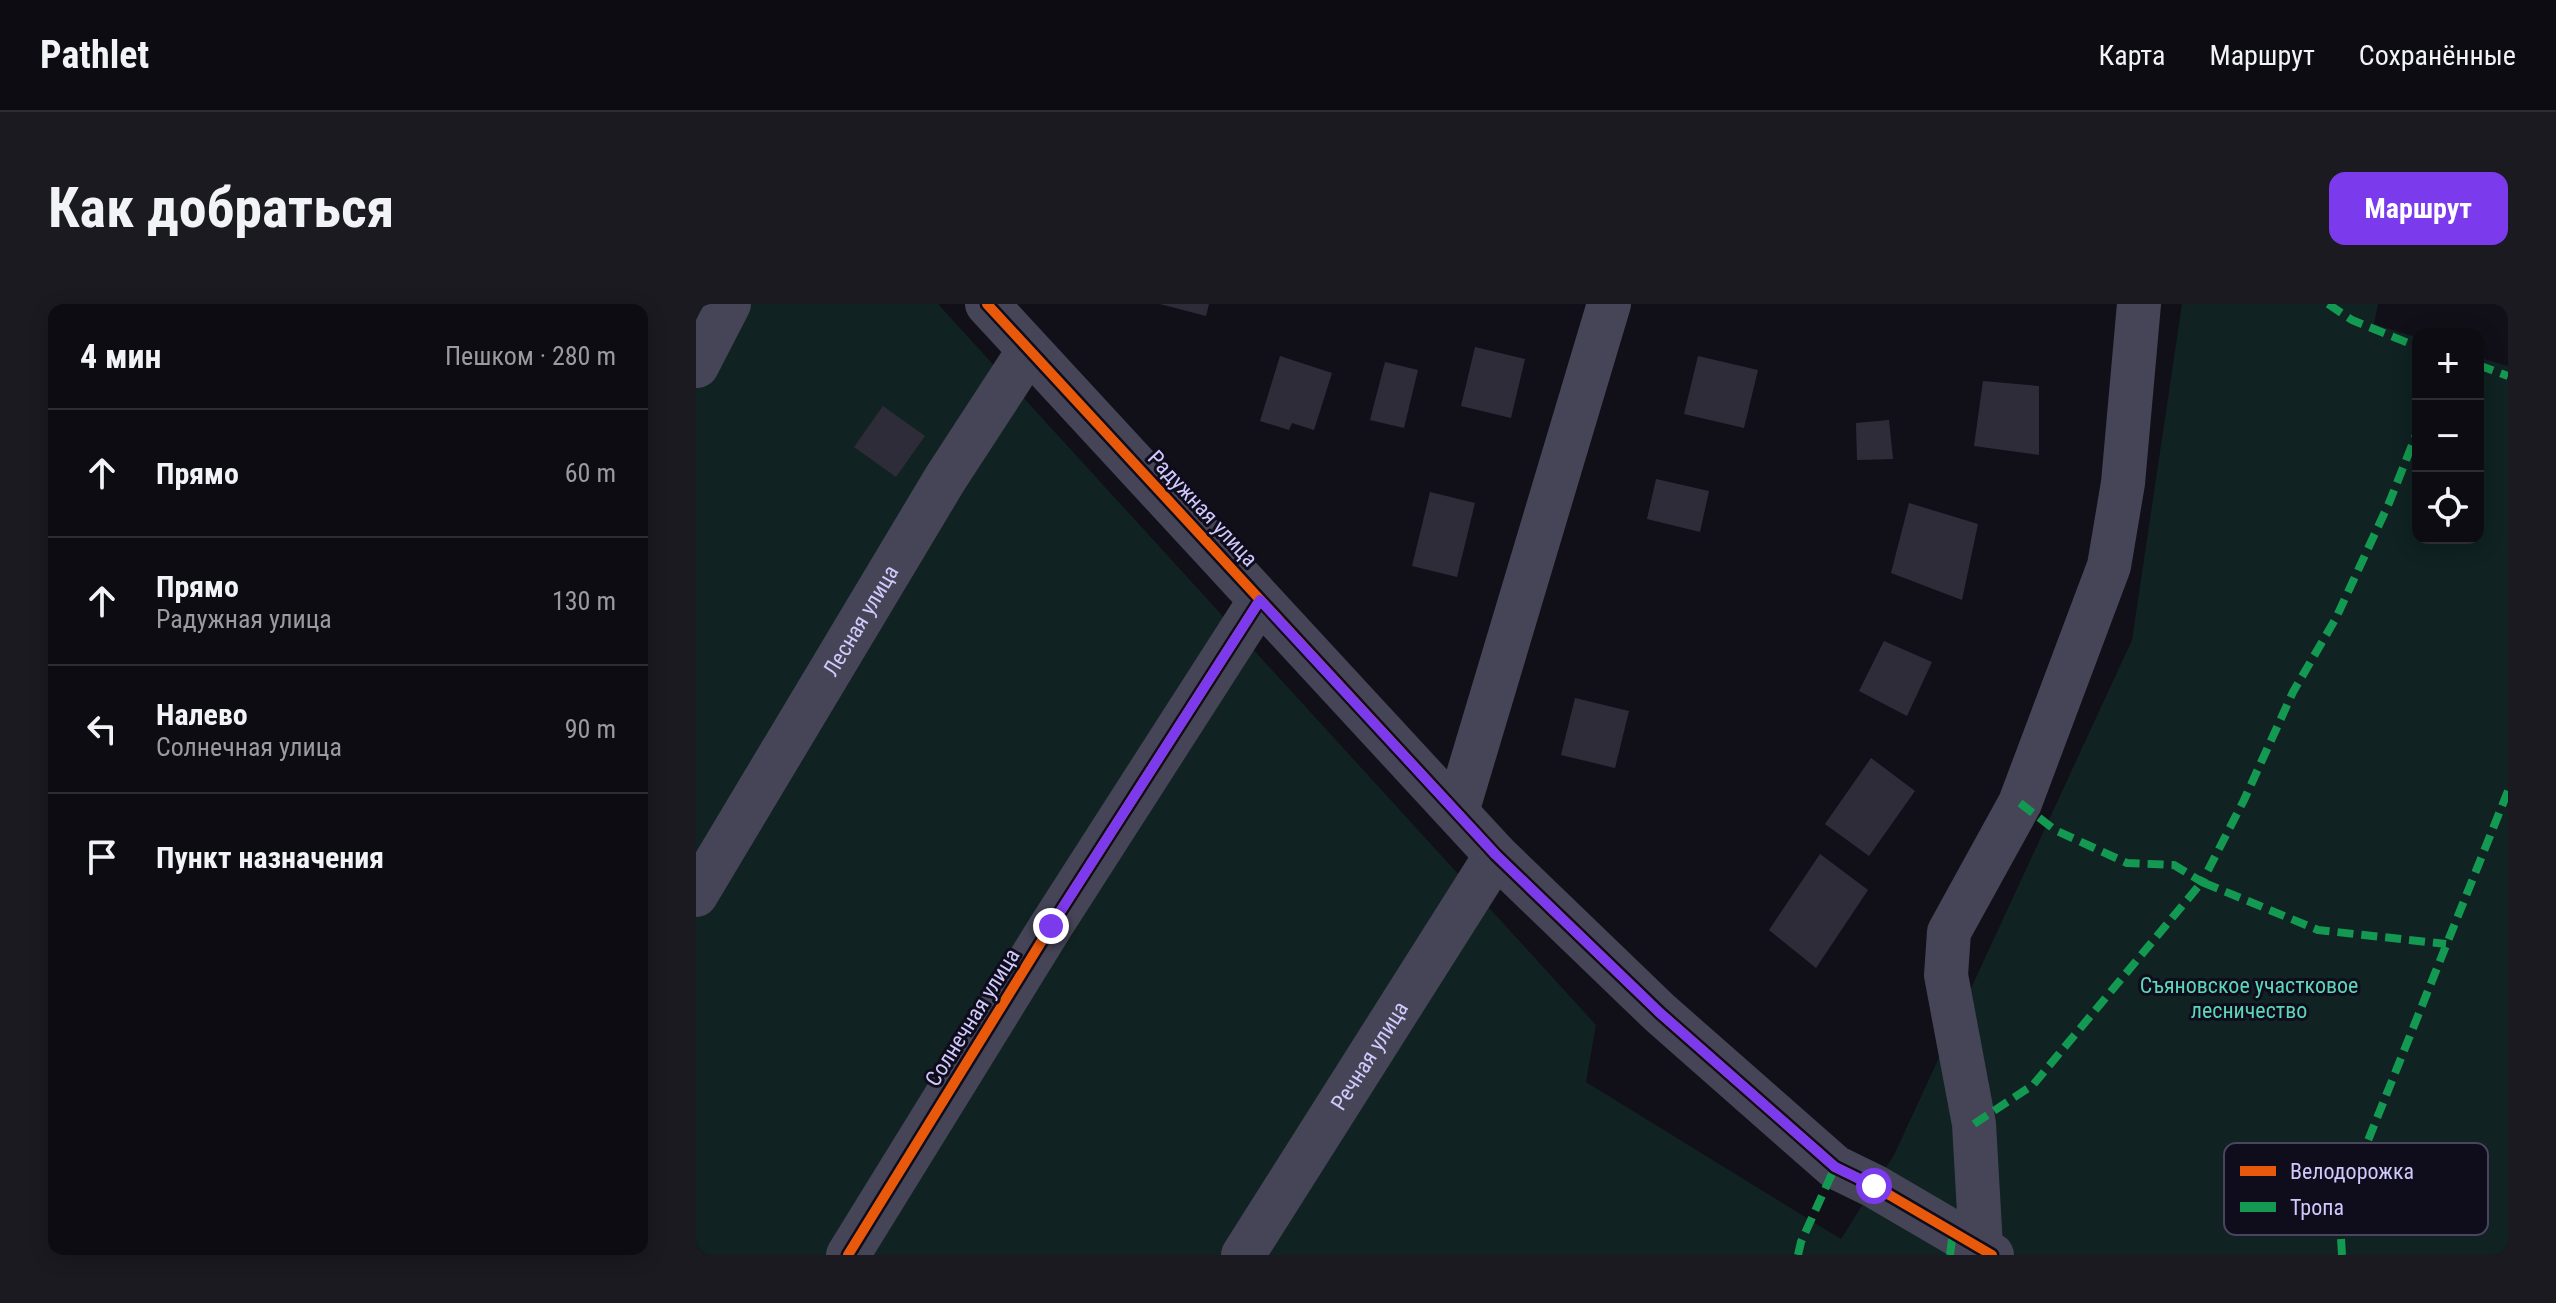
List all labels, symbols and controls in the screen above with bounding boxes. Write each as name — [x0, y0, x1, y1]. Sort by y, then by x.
text: Pathlet — [40, 33, 149, 77]
text: Карта — [2099, 39, 2165, 72]
text: Маршрут — [2209, 39, 2315, 72]
text: Сохранённые — [2359, 39, 2516, 72]
button: Маршрут — [2329, 172, 2508, 245]
text: Как добраться — [48, 175, 394, 241]
map controls — [2412, 328, 2484, 544]
button: + — [2412, 328, 2484, 400]
text: 4 мин — [80, 336, 162, 376]
text: Пешком · 280 m — [445, 341, 616, 371]
button: − — [2412, 400, 2484, 472]
street label: Радужная улица — [1143, 445, 1263, 571]
icon: ahead — [80, 451, 124, 495]
text: Прямо — [156, 456, 239, 491]
text: 60 m — [565, 458, 616, 488]
button: locate — [2412, 472, 2484, 544]
street label: Лесная улица — [818, 561, 904, 681]
text: Прямо — [156, 569, 239, 604]
icon: ahead — [80, 579, 124, 623]
text: 130 m — [552, 586, 616, 616]
text: Радужная улица — [156, 604, 332, 634]
text: Налево — [156, 697, 248, 732]
icon: left — [80, 707, 124, 751]
text: 90 m — [565, 714, 616, 744]
text: Солнечная улица — [156, 732, 342, 762]
icon: arrive — [80, 835, 124, 879]
text: Пункт назначения — [156, 840, 384, 875]
route end — [1033, 908, 1069, 944]
street label: Солнечная улица — [920, 944, 1025, 1091]
park label: Съяновское участковое лесничество — [2140, 973, 2358, 1023]
street label: Речная улица — [1326, 997, 1413, 1115]
legend — [2224, 1143, 2488, 1235]
text: Велодорожка — [2290, 1159, 2414, 1184]
route start — [1856, 1168, 1892, 1204]
text: Тропа — [2290, 1195, 2344, 1220]

